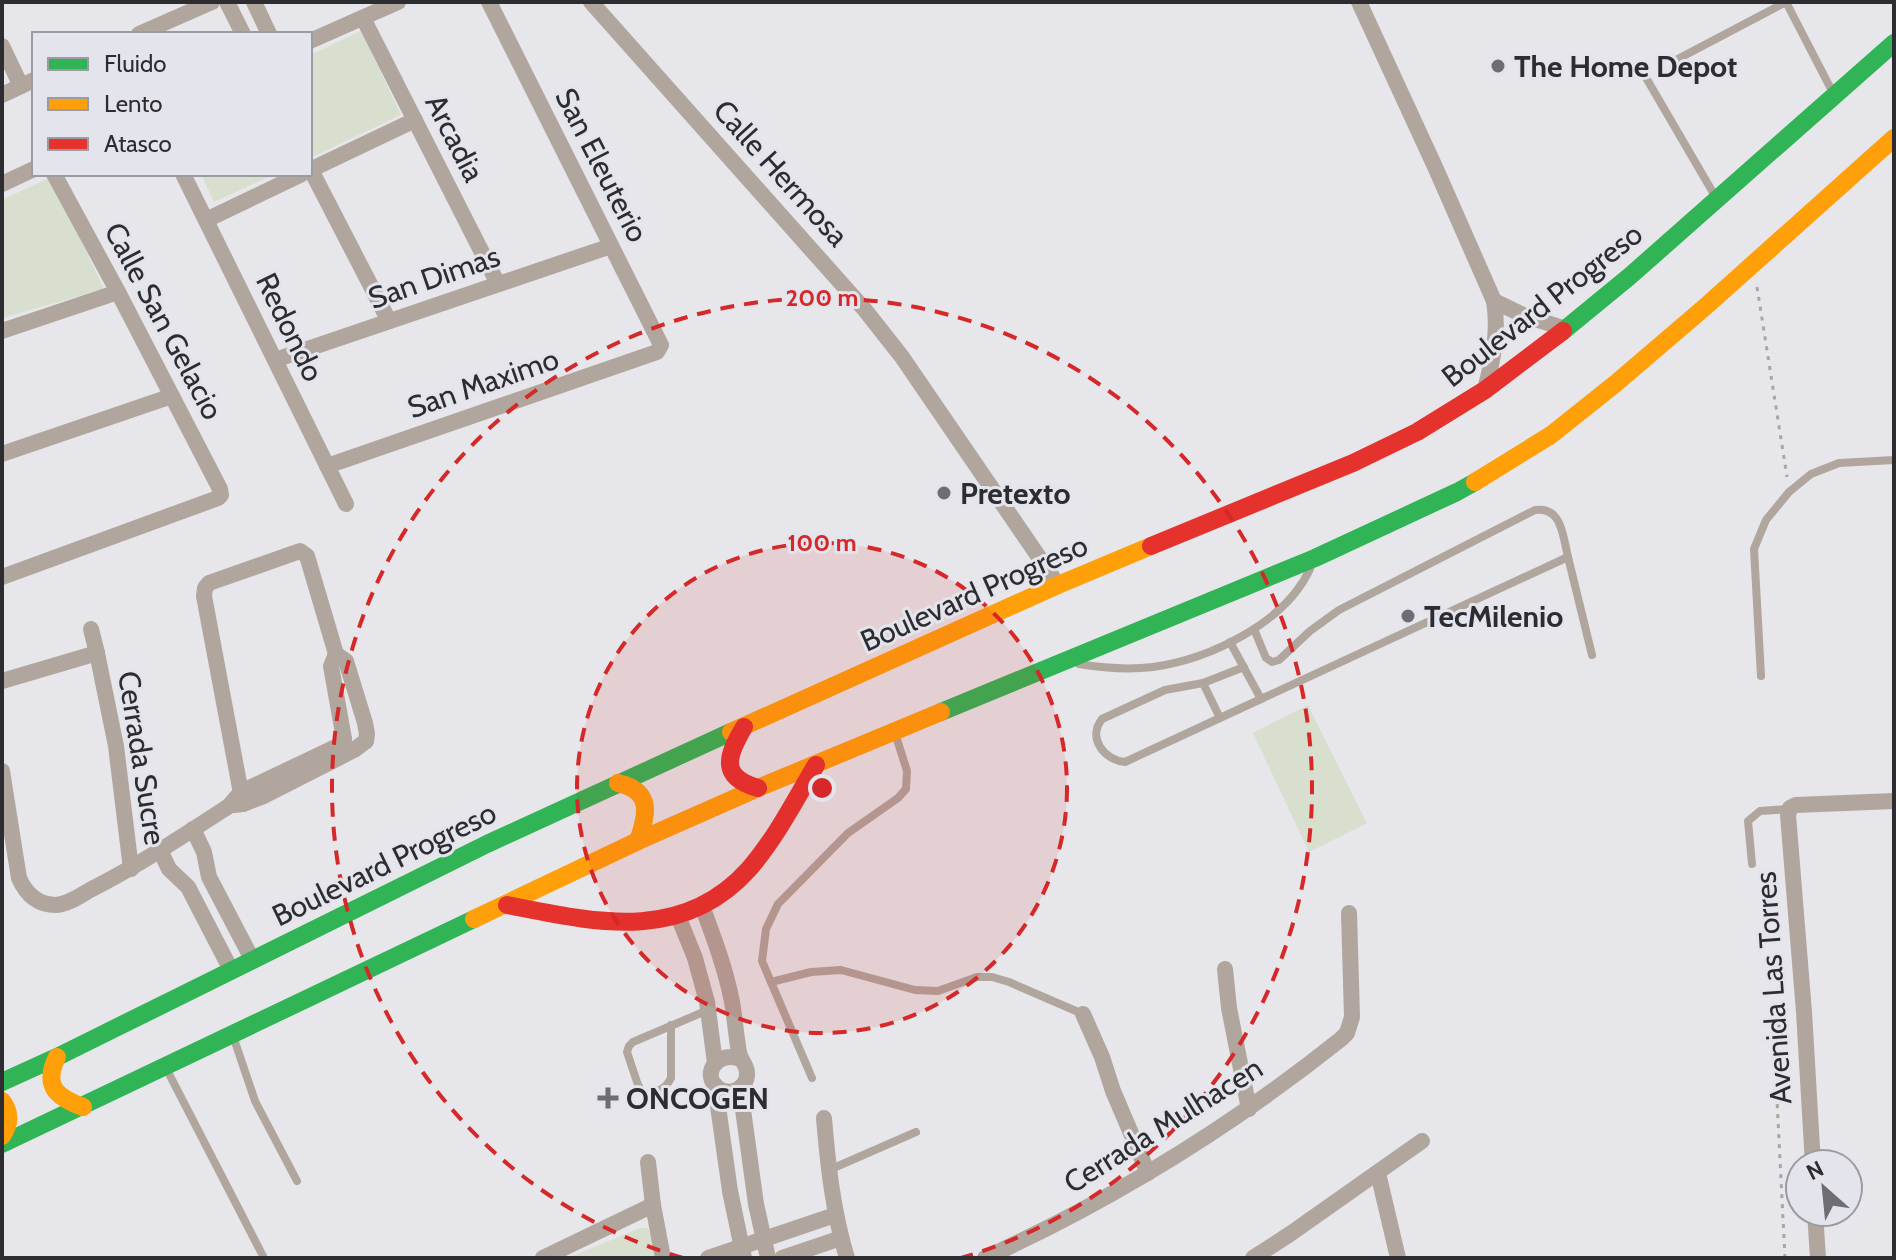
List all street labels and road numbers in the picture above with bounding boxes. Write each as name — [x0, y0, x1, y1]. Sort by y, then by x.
street label: San Eleuterio — [547, 82, 657, 248]
street label: Arcadia — [417, 88, 493, 188]
street label: Calle Hermosa — [706, 92, 857, 254]
street label: Boulevard Progreso — [1434, 215, 1650, 395]
street label: Calle San Gelacio — [97, 216, 231, 426]
street label: San Dimas — [363, 237, 505, 317]
street label: Redondo — [248, 267, 332, 387]
street label: San Maximo — [403, 340, 563, 426]
street label: Boulevard Progreso — [855, 526, 1093, 660]
street label: Cerrada Sucre — [110, 668, 174, 848]
street label: Boulevard Progreso — [266, 794, 502, 934]
street label: Avenida Las Torres — [1746, 870, 1800, 1106]
street label: Cerrada Mulhacen — [1057, 1049, 1269, 1201]

